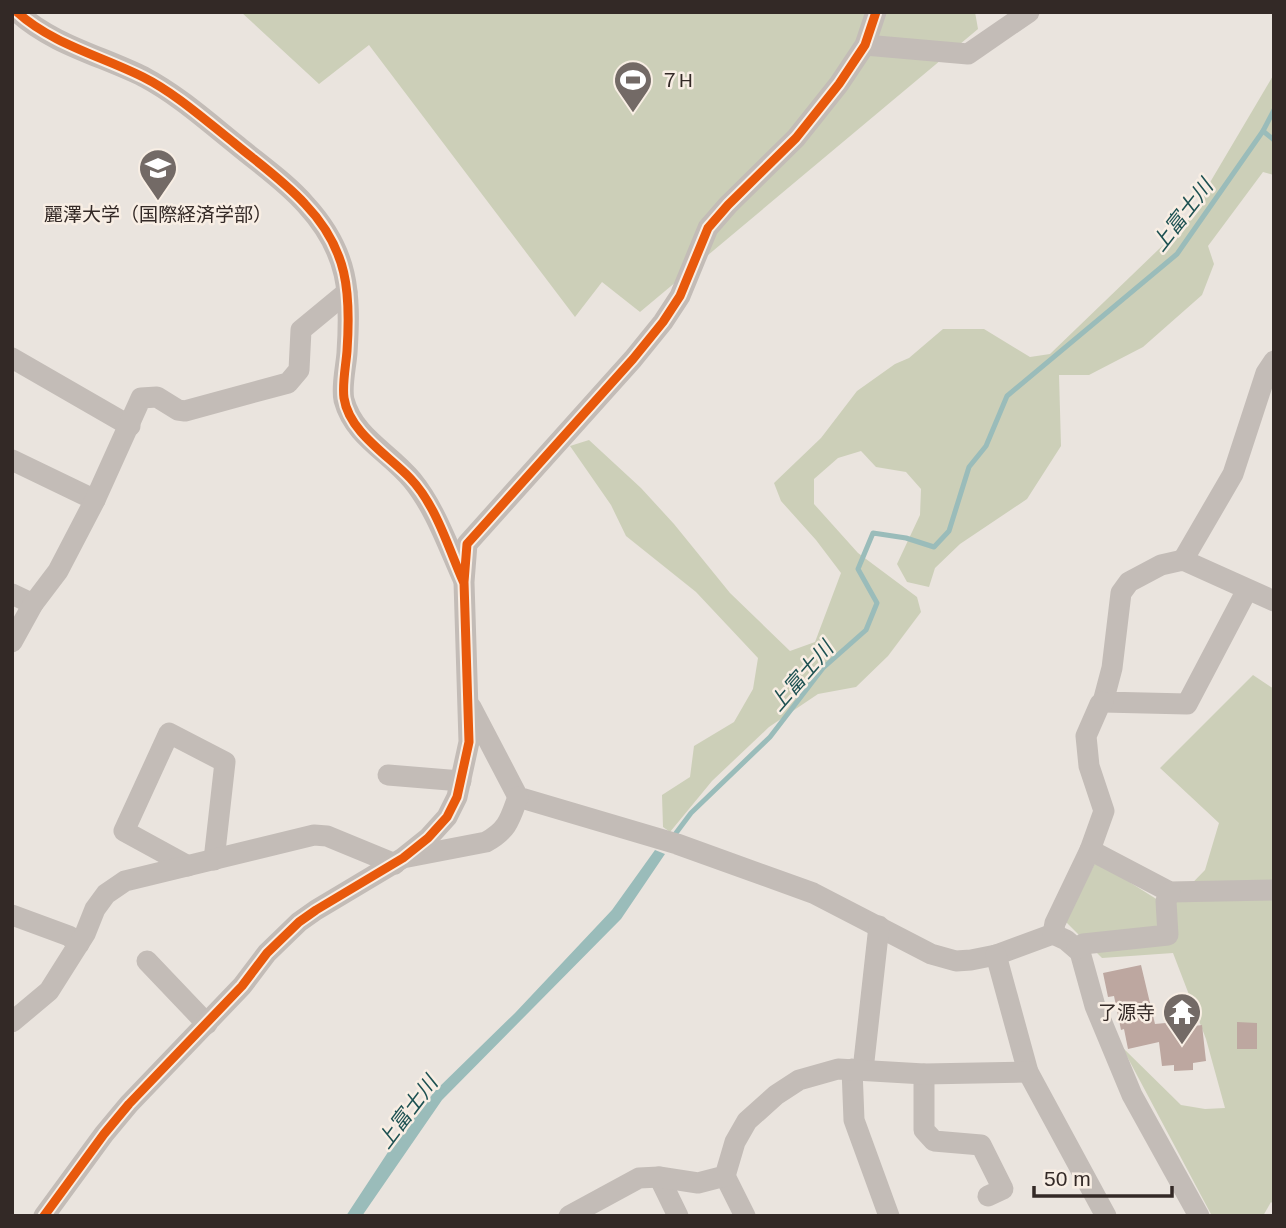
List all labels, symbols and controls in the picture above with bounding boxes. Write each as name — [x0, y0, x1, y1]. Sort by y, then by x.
sports icon: ７H — [612, 59, 654, 114]
place label: ７H — [660, 70, 693, 91]
school or university icon: 麗澤大学（国際経済学部） — [137, 147, 179, 202]
water label: 上富士川 — [1147, 173, 1218, 255]
place label: 麗澤大学（国際経済学部） — [44, 204, 272, 225]
water label: 上富士川 — [765, 635, 839, 715]
temple icon: 了源寺 — [1161, 991, 1203, 1046]
place label: 了源寺 — [1098, 1002, 1155, 1023]
water label: 上富士川 — [373, 1070, 443, 1152]
scale bar — [1034, 1154, 1172, 1198]
text: 50 m — [1044, 1167, 1091, 1190]

